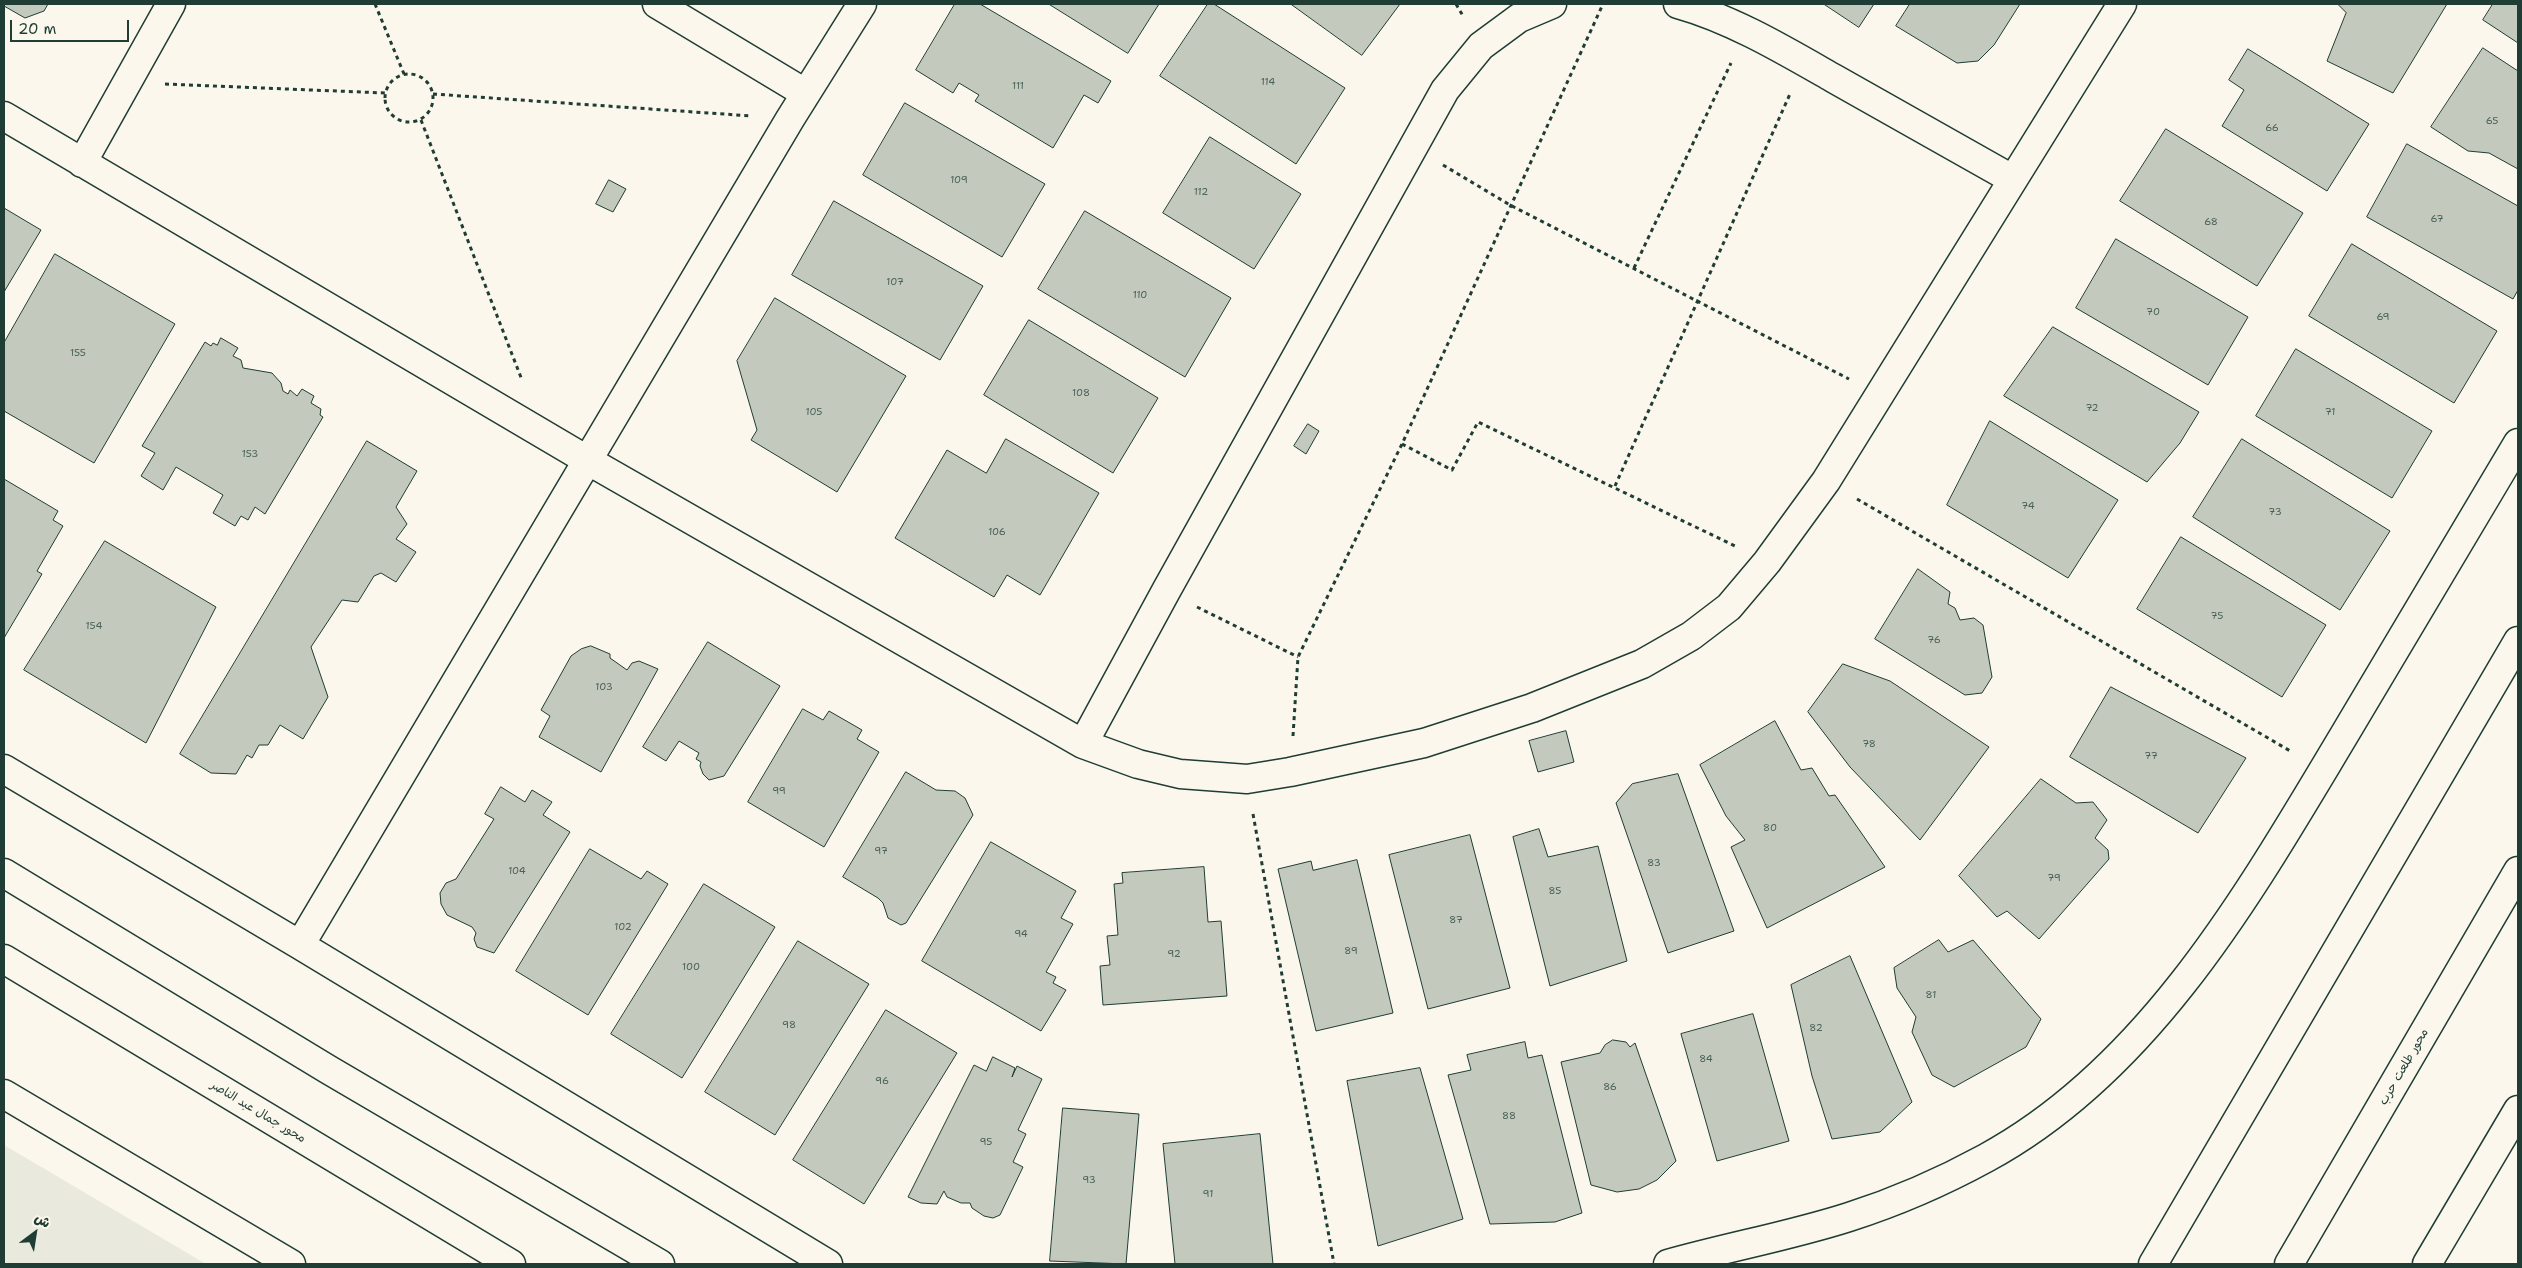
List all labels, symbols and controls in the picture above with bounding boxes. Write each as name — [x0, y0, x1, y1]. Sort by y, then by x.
scale bar — [12, 10, 131, 42]
text: 20 m — [18, 19, 57, 39]
house number: 114 — [1261, 76, 1275, 88]
house number: 111 — [1012, 80, 1024, 92]
house number: 65 — [2486, 115, 2498, 127]
house number: 66 — [2265, 122, 2279, 134]
house number: 109 — [950, 174, 968, 186]
house number: 112 — [1194, 186, 1208, 198]
house number: 67 — [2431, 213, 2443, 225]
house number: 68 — [2204, 216, 2218, 228]
house number: 107 — [886, 276, 904, 288]
house number: 110 — [1133, 289, 1147, 301]
house number: 70 — [2146, 306, 2160, 318]
house number: 69 — [2376, 311, 2390, 323]
house number: 155 — [70, 347, 86, 359]
house number: 108 — [1072, 387, 1090, 399]
house number: 72 — [2085, 402, 2099, 414]
house number: 105 — [806, 406, 822, 418]
house number: 71 — [2325, 406, 2335, 418]
house number: 153 — [242, 448, 258, 460]
house number: 74 — [2021, 500, 2035, 512]
house number: 73 — [2268, 506, 2282, 518]
house number: 106 — [988, 526, 1006, 538]
house number: 75 — [2211, 610, 2223, 622]
house number: 154 — [86, 620, 102, 632]
house number: 76 — [1927, 634, 1941, 646]
house number: 103 — [595, 681, 613, 693]
house number: 78 — [1862, 738, 1876, 750]
house number: 77 — [2144, 750, 2158, 762]
house number: 99 — [772, 785, 786, 797]
house number: 80 — [1763, 822, 1777, 834]
house number: 97 — [874, 845, 888, 857]
house number: 83 — [1647, 857, 1661, 869]
house number: 104 — [508, 865, 526, 877]
house number: 79 — [2047, 872, 2061, 884]
house number: 85 — [1549, 885, 1561, 897]
house number: 87 — [1449, 914, 1463, 926]
house number: 102 — [614, 921, 632, 933]
house number: 94 — [1014, 928, 1028, 940]
house number: 89 — [1344, 945, 1358, 957]
house number: 92 — [1167, 948, 1181, 960]
house number: 100 — [682, 961, 700, 973]
house number: 81 — [1926, 989, 1936, 1001]
house number: 98 — [782, 1019, 796, 1031]
house number: 82 — [1809, 1022, 1823, 1034]
street label: محور طلعت حرب — [2376, 1026, 2432, 1108]
house number: 84 — [1699, 1053, 1713, 1065]
house number: 96 — [875, 1075, 889, 1087]
street label: محور جمال عبد الناصر — [208, 1078, 308, 1146]
house number: 86 — [1603, 1081, 1617, 1093]
house number: 88 — [1502, 1110, 1516, 1122]
house number: 95 — [980, 1136, 992, 1148]
house number: 93 — [1082, 1174, 1096, 1186]
house number: 91 — [1203, 1188, 1213, 1200]
north arrow — [10, 1208, 60, 1258]
text: ش — [31, 1208, 54, 1232]

